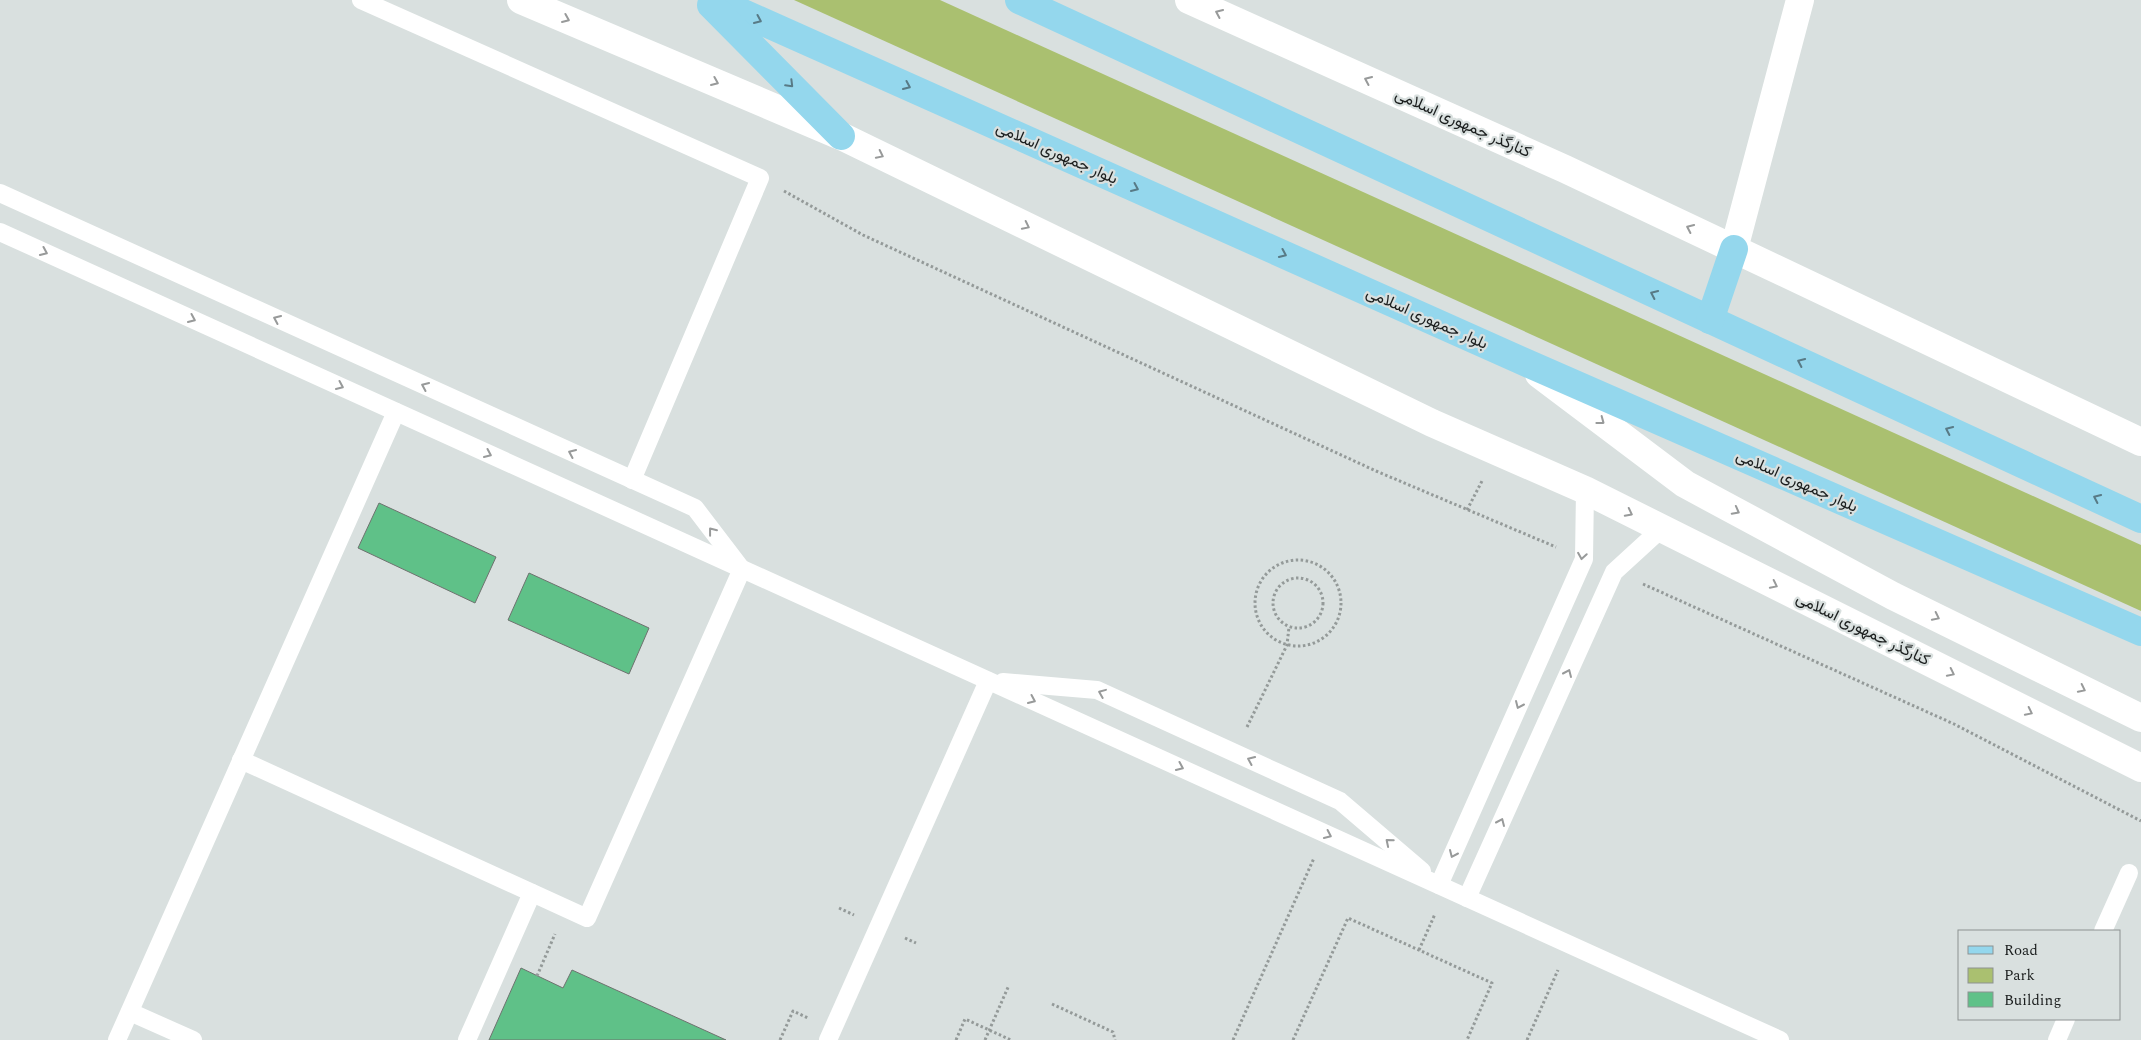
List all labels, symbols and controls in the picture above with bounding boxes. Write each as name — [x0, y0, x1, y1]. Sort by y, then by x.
one-way arrow — [1215, 9, 1224, 20]
one-way arrow — [561, 13, 570, 23]
one-way arrow — [753, 13, 762, 24]
one-way arrow — [710, 76, 719, 87]
one-way arrow — [1364, 76, 1373, 87]
one-way arrow — [784, 78, 793, 87]
one-way arrow — [902, 80, 911, 91]
street label: کنارگذر جمهوری اسلامی — [1391, 82, 1535, 164]
street label: بلوار جمهوری اسلامی — [992, 115, 1122, 191]
one-way arrow — [875, 149, 884, 159]
one-way arrow — [1130, 182, 1139, 192]
one-way arrow — [1021, 220, 1030, 230]
one-way arrow — [1686, 224, 1695, 235]
one-way arrow — [39, 246, 48, 257]
one-way arrow — [1278, 248, 1287, 259]
street label: بلوار جمهوری اسلامی — [1362, 280, 1492, 356]
one-way arrow — [1650, 290, 1659, 301]
one-way arrow — [187, 313, 196, 324]
one-way arrow — [273, 315, 282, 325]
one-way arrow — [1797, 358, 1806, 369]
one-way arrow — [335, 380, 344, 391]
one-way arrow — [421, 382, 430, 392]
one-way arrow — [1595, 415, 1605, 424]
one-way arrow — [1945, 426, 1954, 437]
street label: بلوار جمهوری اسلامی — [1732, 443, 1862, 519]
one-way arrow — [483, 447, 492, 458]
one-way arrow — [569, 449, 578, 459]
one-way arrow — [2093, 494, 2102, 505]
one-way arrow — [1730, 505, 1739, 515]
one-way arrow — [1623, 507, 1632, 517]
one-way arrow — [709, 527, 718, 536]
one-way arrow — [1578, 552, 1588, 561]
one-way arrow — [1769, 579, 1778, 589]
street label: کنارگذر جمهوری اسلامی — [1792, 586, 1934, 672]
one-way arrow — [1931, 611, 1940, 622]
one-way arrow — [1946, 667, 1955, 677]
one-way arrow — [1562, 669, 1572, 678]
one-way arrow — [2077, 683, 2086, 693]
one-way arrow — [1099, 689, 1107, 699]
one-way arrow — [1027, 694, 1036, 705]
one-way arrow — [1514, 700, 1525, 709]
one-way arrow — [2024, 706, 2033, 716]
one-way arrow — [1247, 756, 1256, 767]
one-way arrow — [1175, 761, 1184, 772]
one-way arrow — [1495, 818, 1506, 827]
one-way arrow — [1323, 828, 1332, 839]
one-way arrow — [1386, 840, 1395, 848]
one-way arrow — [1449, 849, 1460, 858]
legend — [1958, 930, 2121, 1020]
text: Road — [2004, 939, 2038, 962]
text: Park — [2004, 964, 2035, 987]
text: Building — [2004, 989, 2061, 1012]

